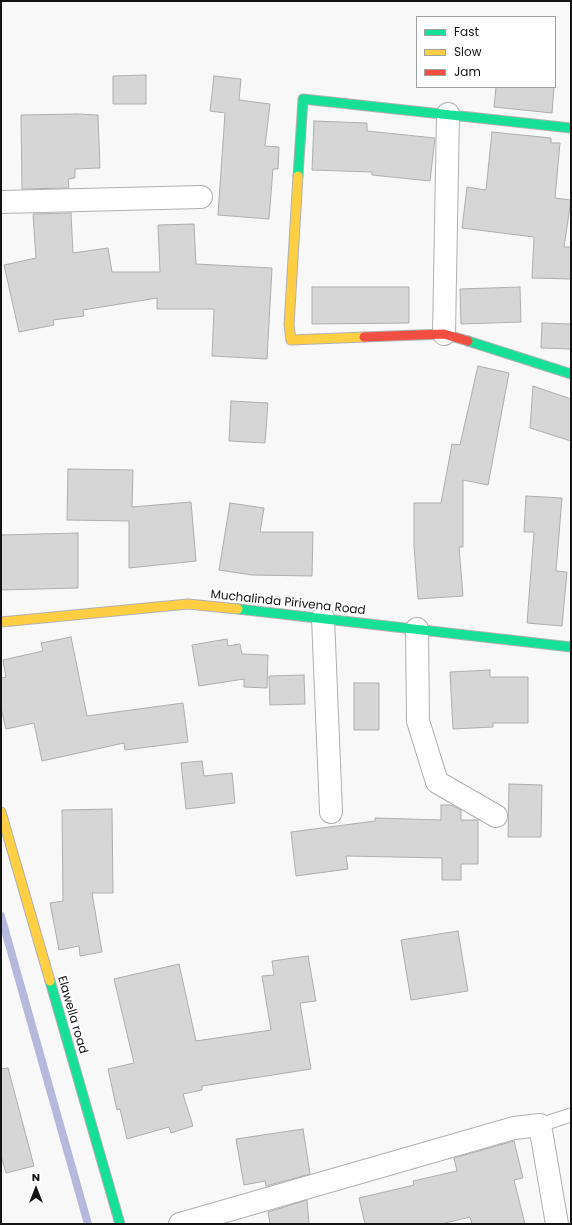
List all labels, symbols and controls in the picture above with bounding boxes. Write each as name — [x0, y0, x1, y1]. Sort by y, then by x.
legend — [416, 16, 556, 88]
text: Fast — [454, 23, 479, 40]
text: Slow — [454, 43, 482, 60]
text: Jam — [454, 63, 481, 80]
street label: Muchalinda Pirivena Road — [210, 588, 366, 618]
street label: Elawella road — [54, 975, 90, 1055]
north arrow — [16, 1169, 56, 1209]
text: N — [32, 1169, 40, 1185]

